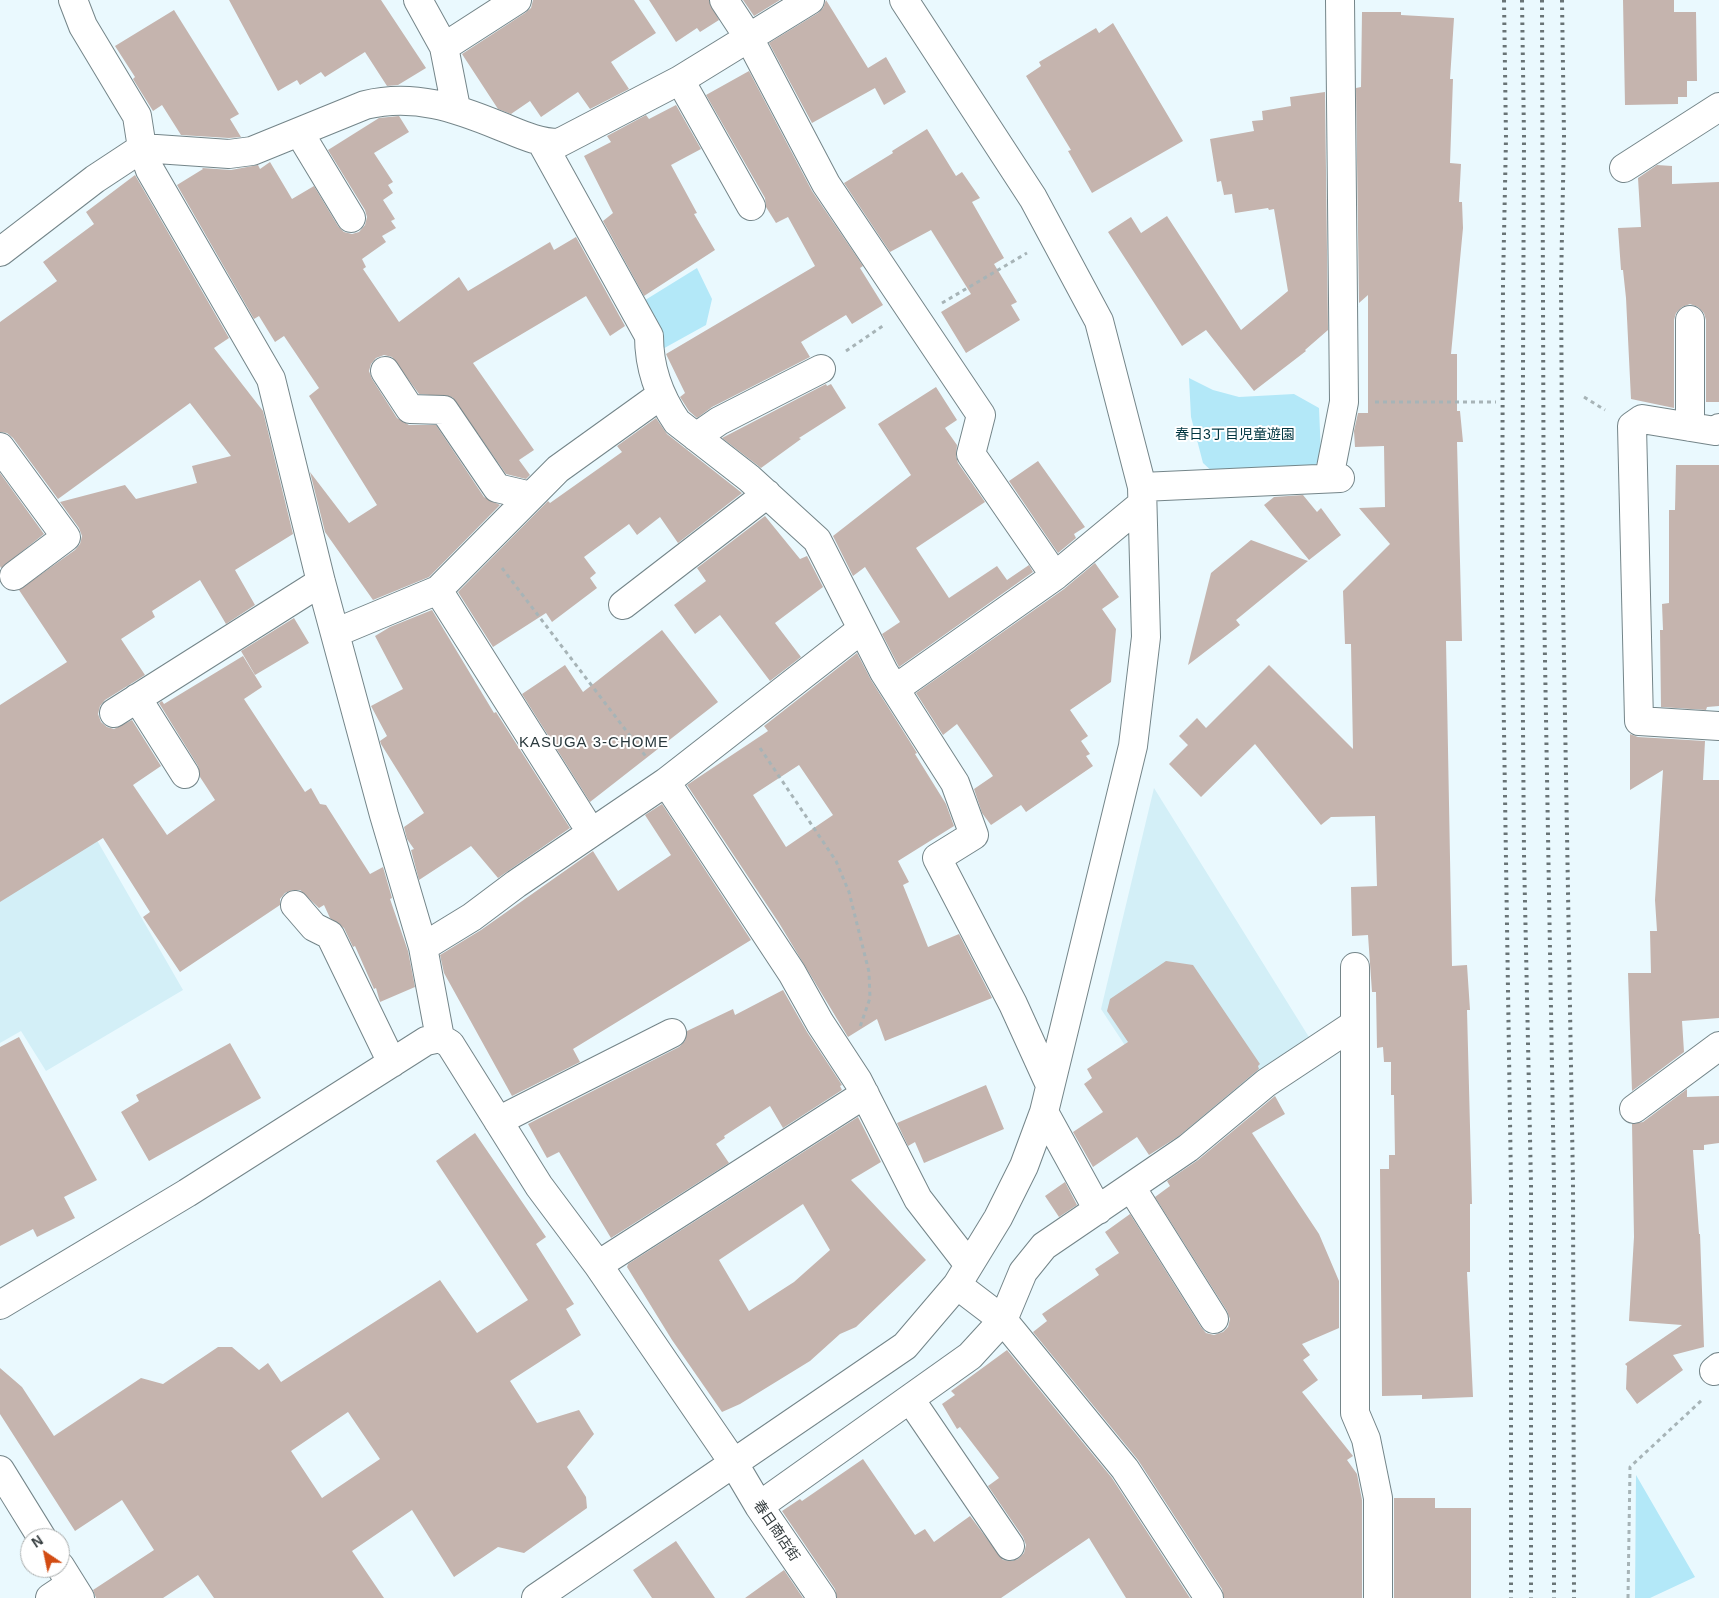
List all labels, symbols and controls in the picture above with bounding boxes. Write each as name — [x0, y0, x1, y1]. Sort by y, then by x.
park label: 春日3丁目児童遊園 — [1175, 427, 1295, 443]
district label: KASUGA 3-CHOME — [517, 734, 671, 752]
street label: 春日商店街 — [749, 1497, 803, 1565]
north arrow — [20, 1528, 70, 1578]
text: N — [29, 1532, 46, 1551]

